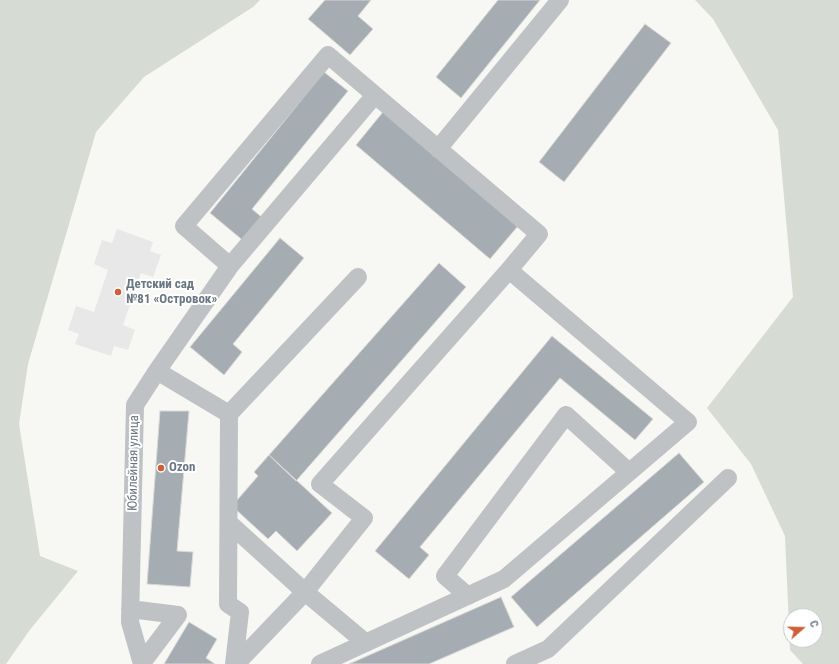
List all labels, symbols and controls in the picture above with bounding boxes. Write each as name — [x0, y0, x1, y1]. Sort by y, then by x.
place label: Детский сад №81 «Островок» — [126, 277, 217, 308]
marker: Детский сад №81 «Островок» — [113, 287, 123, 297]
street label: Юбилейная улица — [125, 415, 143, 511]
place label: Ozon — [169, 460, 195, 476]
marker: Ozon — [156, 463, 166, 473]
north arrow — [783, 608, 823, 648]
text: С — [807, 619, 821, 629]

